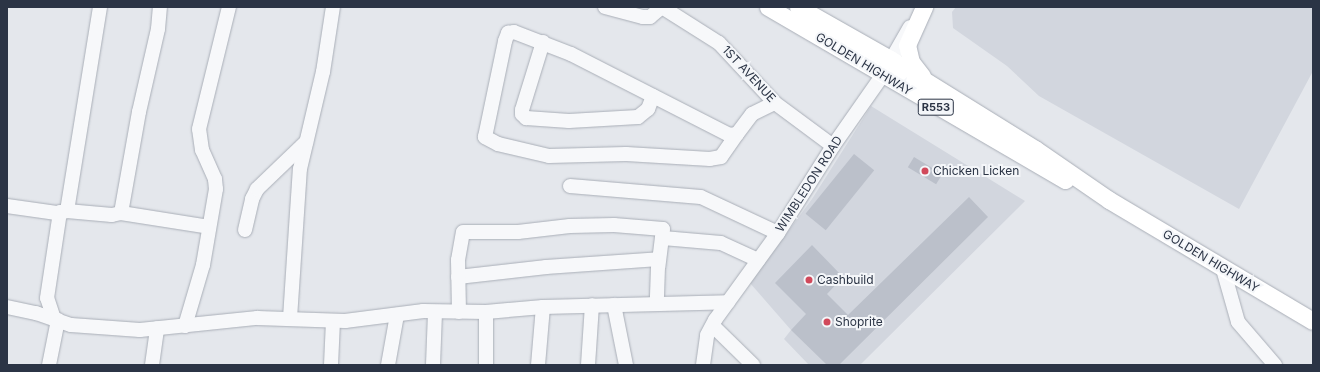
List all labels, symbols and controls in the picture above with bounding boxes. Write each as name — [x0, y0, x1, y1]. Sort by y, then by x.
street label: GOLDEN HIGHWAY — [813, 30, 915, 98]
street label: 1ST AVENUE — [719, 43, 779, 105]
road number: R553 — [917, 98, 955, 116]
street label: WIMBLEDON ROAD — [773, 133, 845, 235]
place label: Chicken Licken — [933, 164, 1019, 178]
marker: Chicken Licken — [920, 166, 930, 176]
street label: GOLDEN HIGHWAY — [1160, 227, 1262, 295]
place label: Cashbuild — [817, 273, 874, 287]
marker: Cashbuild — [804, 275, 814, 285]
place label: Shoprite — [835, 315, 883, 329]
marker: Shoprite — [822, 317, 832, 327]

